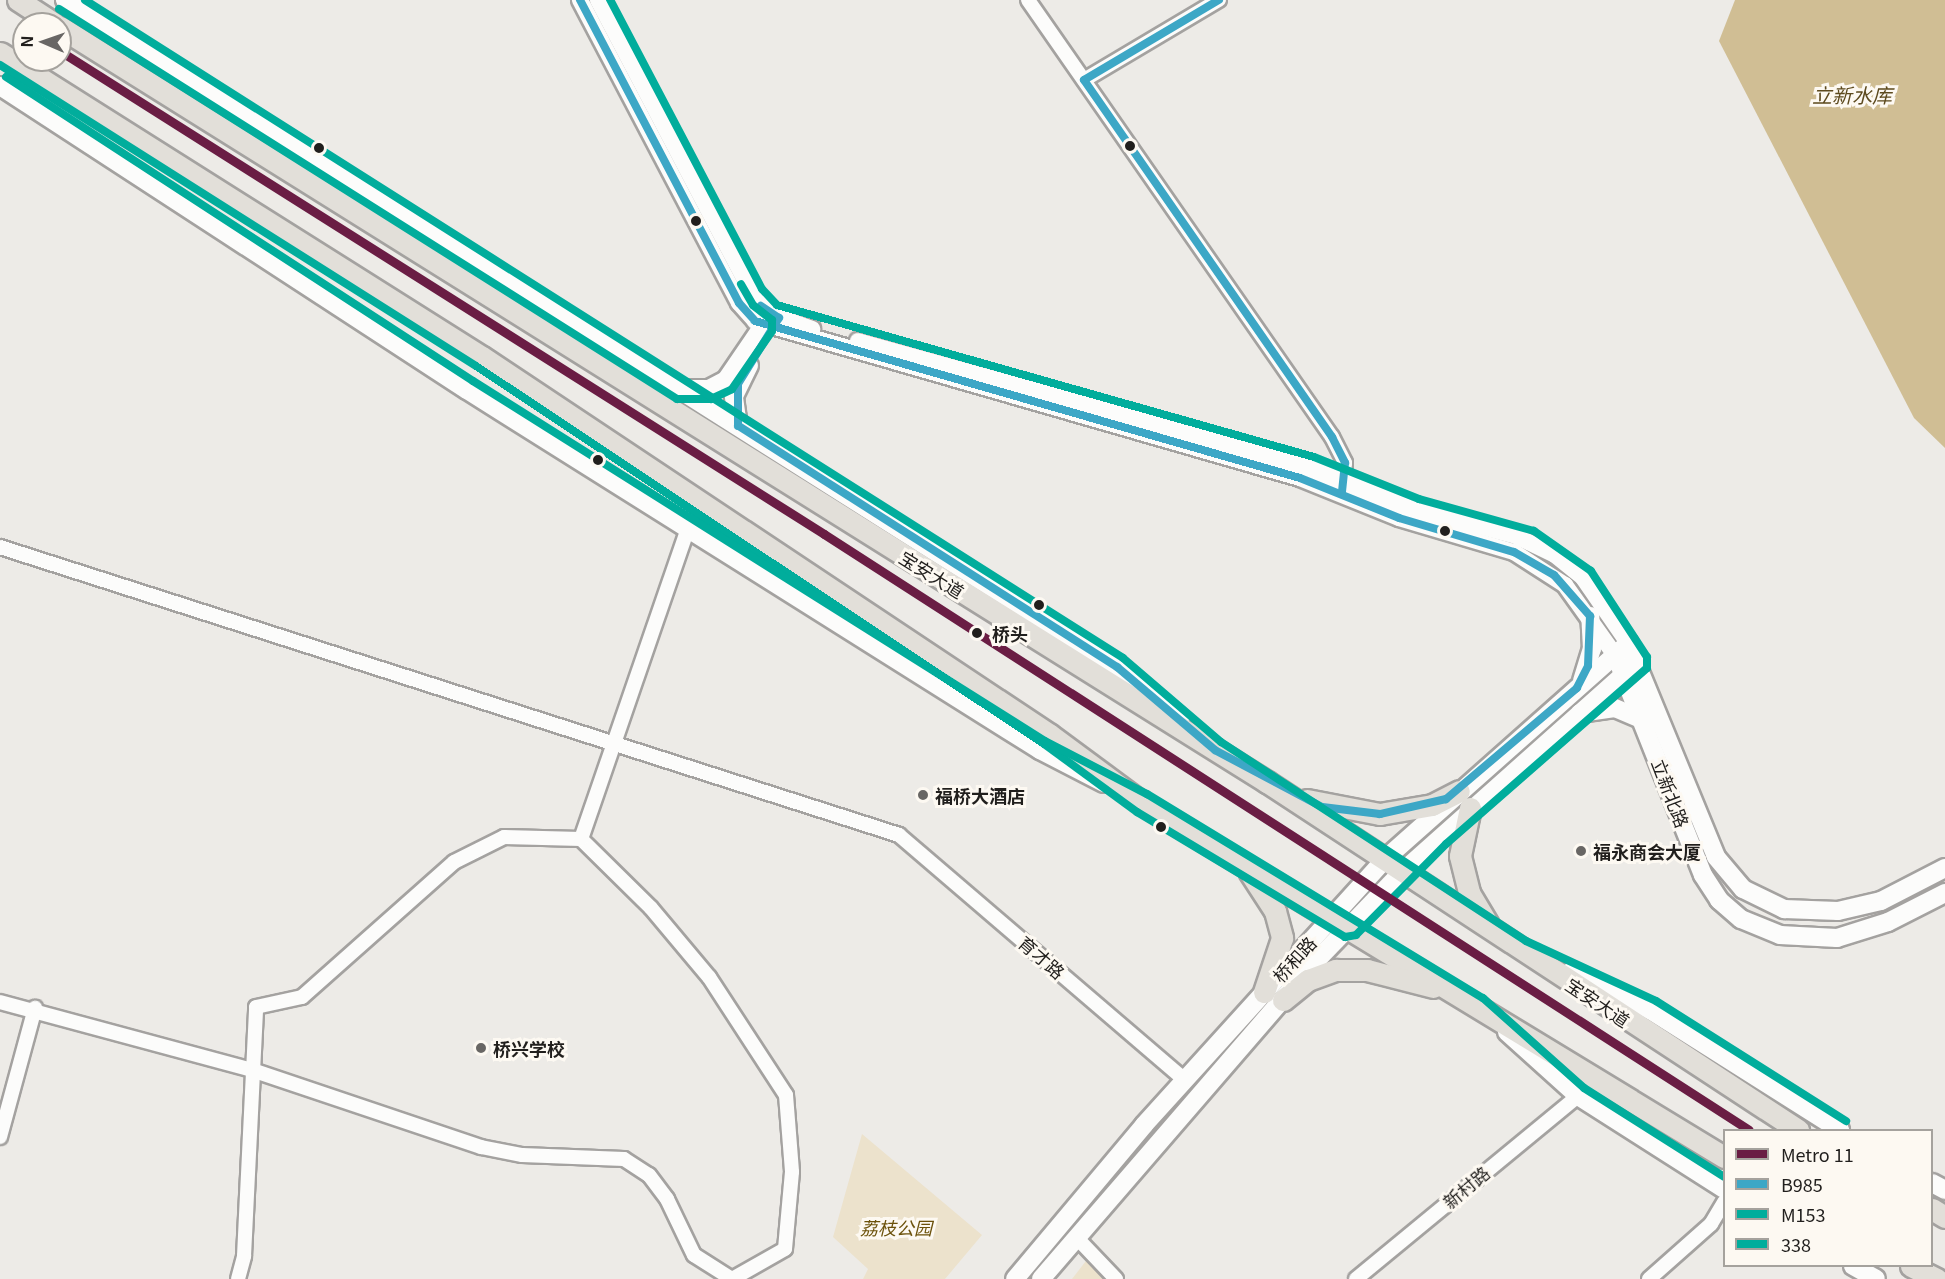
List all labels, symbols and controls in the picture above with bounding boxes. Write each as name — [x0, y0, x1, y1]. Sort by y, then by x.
north arrow — [12, 12, 72, 72]
text: N — [14, 35, 38, 48]
water label: 立新水库 — [1812, 82, 1892, 106]
unlabelled marker — [1124, 140, 1136, 152]
unlabelled marker — [313, 142, 325, 154]
unlabelled marker — [690, 215, 702, 227]
unlabelled marker — [592, 454, 604, 466]
unlabelled marker — [1439, 525, 1451, 537]
street label: 宝安大道 — [896, 546, 968, 602]
unlabelled marker — [1033, 599, 1045, 611]
place label: 桥头 — [992, 622, 1028, 644]
marker: 桥头 — [967, 623, 987, 643]
street label: 立新北路 — [1648, 756, 1694, 830]
place label: 福桥大酒店 — [935, 784, 1025, 806]
marker: 福桥大酒店 — [916, 788, 930, 802]
unlabelled marker — [1155, 821, 1167, 833]
place label: 福永商会大厦 — [1593, 840, 1701, 862]
marker: 福永商会大厦 — [1574, 844, 1588, 858]
street label: 育才路 — [1015, 931, 1069, 983]
street label: 桥和路 — [1268, 932, 1320, 986]
street label: 宝安大道 — [1562, 973, 1634, 1031]
place label: 桥兴学校 — [493, 1037, 565, 1059]
marker: 桥兴学校 — [474, 1041, 488, 1055]
legend — [1723, 1129, 1933, 1267]
text: Metro 11 — [1781, 1141, 1854, 1167]
street label: 新村路 — [1438, 1161, 1494, 1213]
text: B985 — [1781, 1171, 1823, 1197]
text: M153 — [1781, 1201, 1826, 1227]
park label: 荔枝公园 — [860, 1216, 932, 1238]
text: 338 — [1781, 1231, 1811, 1257]

